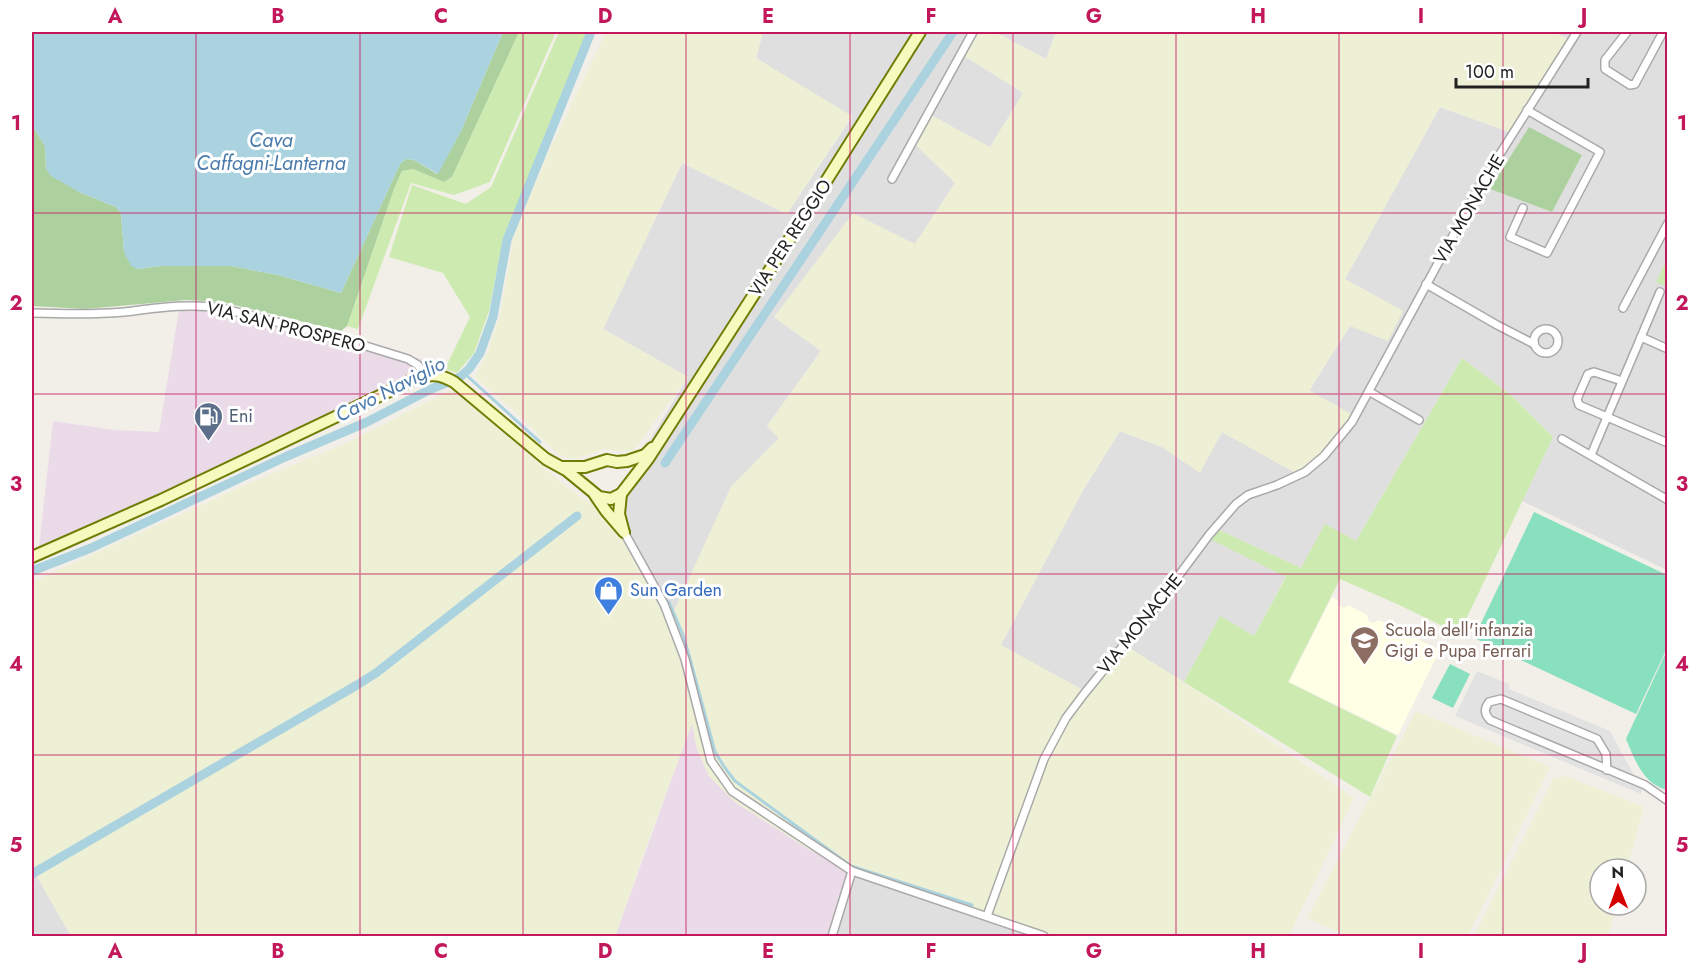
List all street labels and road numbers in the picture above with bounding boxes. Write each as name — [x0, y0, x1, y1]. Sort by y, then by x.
street label: VIA MONACHE — [1427, 149, 1511, 269]
street label: VIA PER REGGIO — [742, 174, 838, 302]
street label: VIA SAN PROSPERO — [204, 295, 368, 359]
street label: VIA MONACHE — [1091, 568, 1189, 680]

